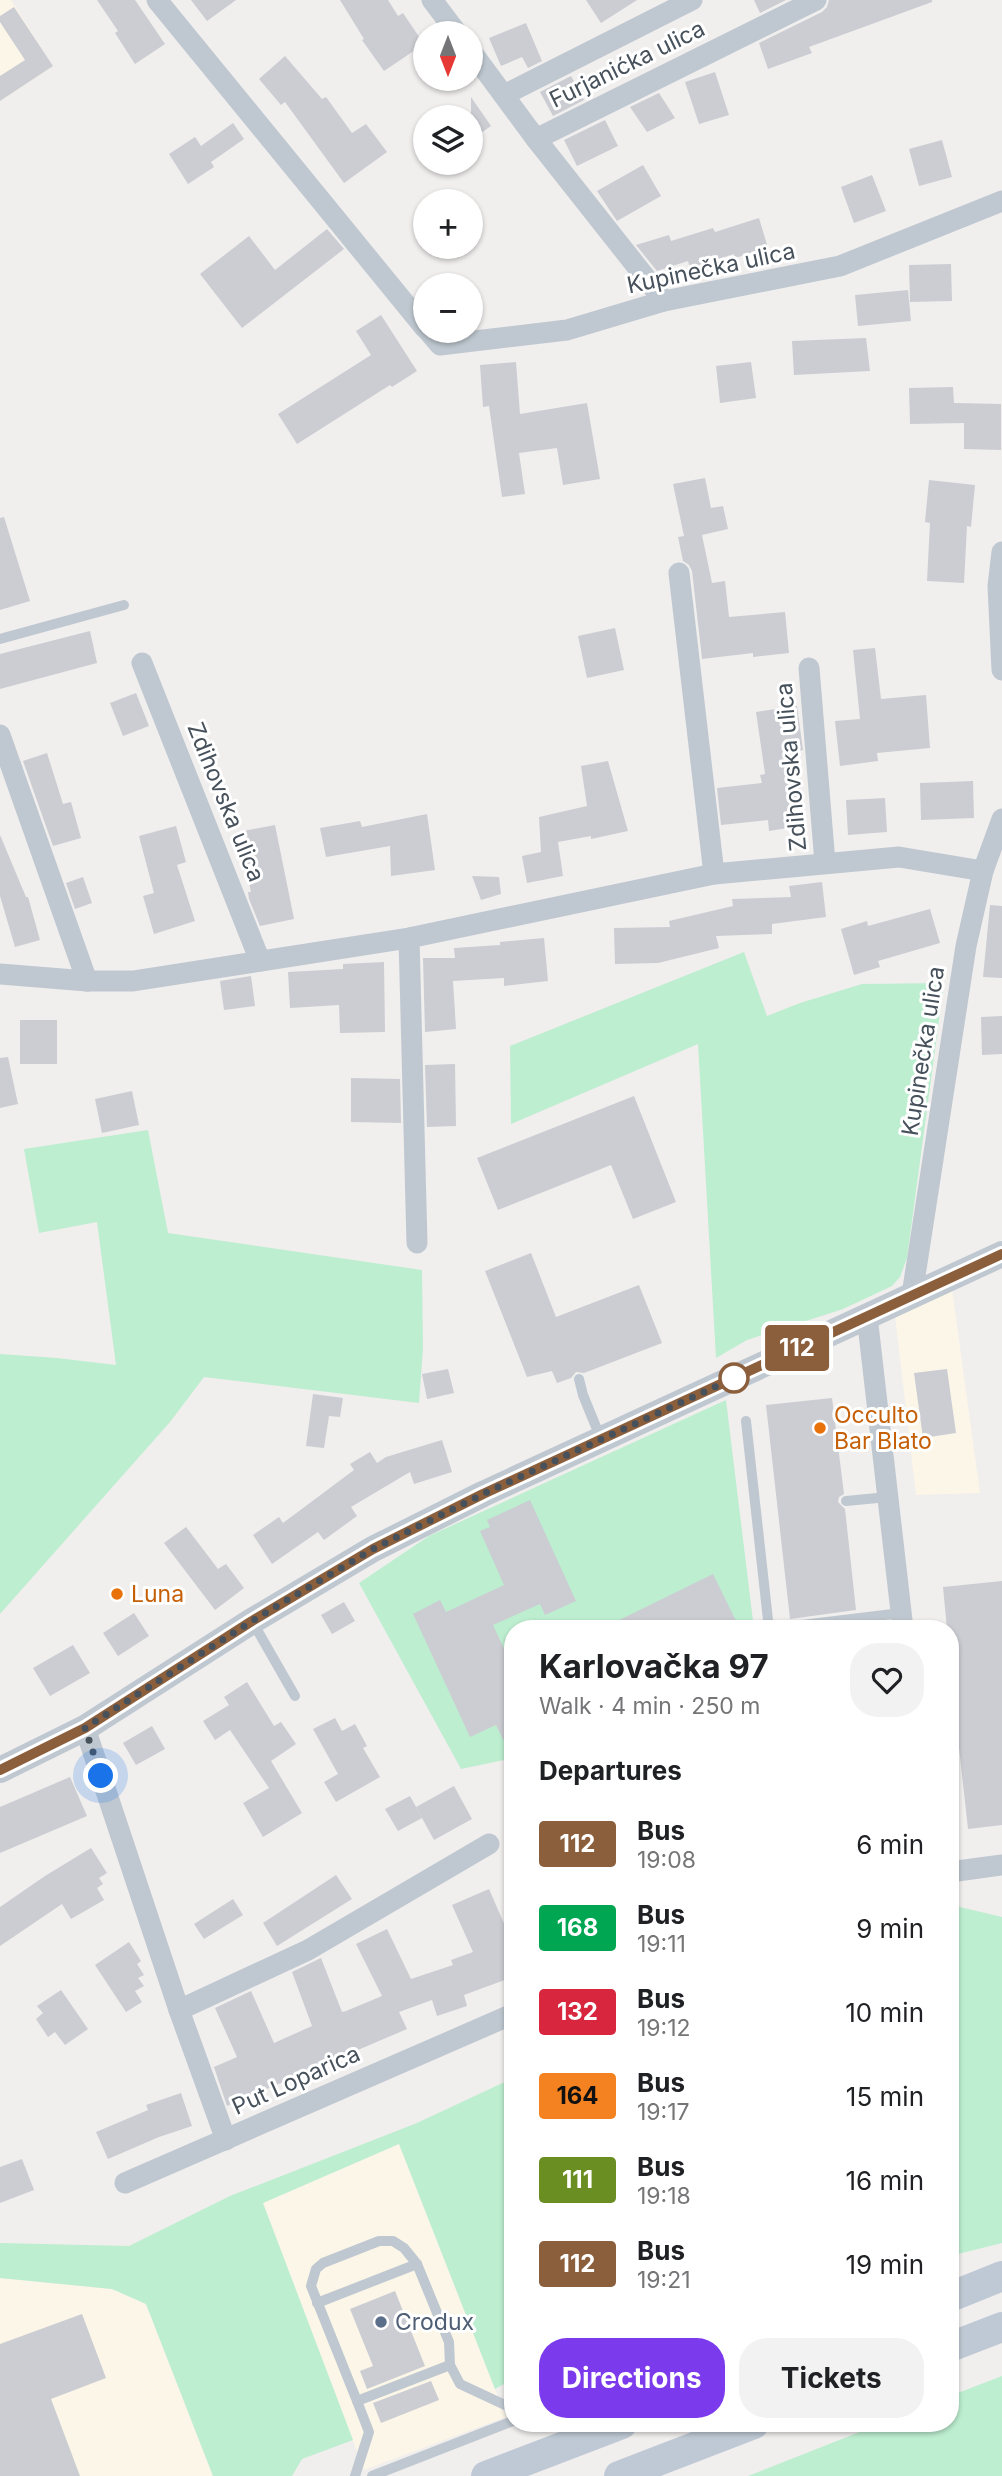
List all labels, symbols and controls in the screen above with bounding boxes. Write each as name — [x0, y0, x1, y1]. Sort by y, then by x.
street label: Furjanićka ulica — [545, 14, 709, 114]
north arrow — [413, 21, 483, 91]
map controls — [413, 21, 483, 343]
button: layers — [413, 105, 483, 175]
button: + — [413, 189, 483, 259]
street label: Kupinečka ulica — [624, 237, 798, 299]
button: − — [413, 273, 483, 343]
street label: Zdihovska ulica — [770, 682, 812, 852]
street label: Zdihovska ulica — [181, 718, 271, 886]
street label: Kupinečka ulica — [896, 964, 950, 1138]
line badge: 112 — [757, 1325, 837, 1371]
text: 112 — [779, 1333, 815, 1362]
unlabelled marker — [719, 1363, 749, 1393]
place label: Occulto Bar Blato — [834, 1401, 932, 1455]
marker: Occulto Bar Blato — [812, 1420, 828, 1436]
place label: Luna — [131, 1580, 184, 1608]
marker: Luna — [109, 1586, 125, 1602]
button: heart — [850, 1643, 924, 1717]
text: Karlovačka 97 — [539, 1646, 769, 1686]
text: Walk · 4 min · 250 m — [539, 1692, 761, 1720]
text: Departures — [539, 1755, 682, 1786]
your location — [83, 1758, 118, 1793]
text: Bus — [637, 1815, 685, 1846]
text: 112 — [560, 1829, 595, 1858]
text: 6 min — [856, 1829, 924, 1860]
text: 19:08 — [637, 1846, 696, 1874]
text: Bus — [637, 1899, 685, 1930]
text: 168 — [557, 1913, 598, 1942]
text: 9 min — [856, 1913, 924, 1944]
text: 19:11 — [637, 1930, 686, 1958]
text: Bus — [637, 1983, 685, 2014]
text: 132 — [557, 1997, 598, 2026]
text: 10 min — [845, 1997, 924, 2028]
text: 19:12 — [637, 2014, 691, 2042]
street label: Put Loparica — [228, 2039, 364, 2121]
text: Bus — [637, 2067, 685, 2098]
text: 164 — [556, 2081, 599, 2110]
text: 15 min — [846, 2081, 924, 2112]
text: 19:17 — [637, 2098, 690, 2126]
text: Bus — [637, 2151, 685, 2182]
text: 111 — [562, 2165, 593, 2194]
text: 16 min — [846, 2165, 924, 2196]
text: 19:18 — [637, 2182, 691, 2210]
text: Bus — [637, 2235, 685, 2266]
text: 112 — [560, 2249, 595, 2278]
text: 19 min — [846, 2249, 924, 2280]
text: 19:21 — [637, 2266, 691, 2294]
place label: Crodux — [395, 2308, 474, 2336]
marker: Crodux — [373, 2314, 389, 2330]
button: Directions — [539, 2338, 725, 2418]
button: Tickets — [739, 2338, 924, 2418]

